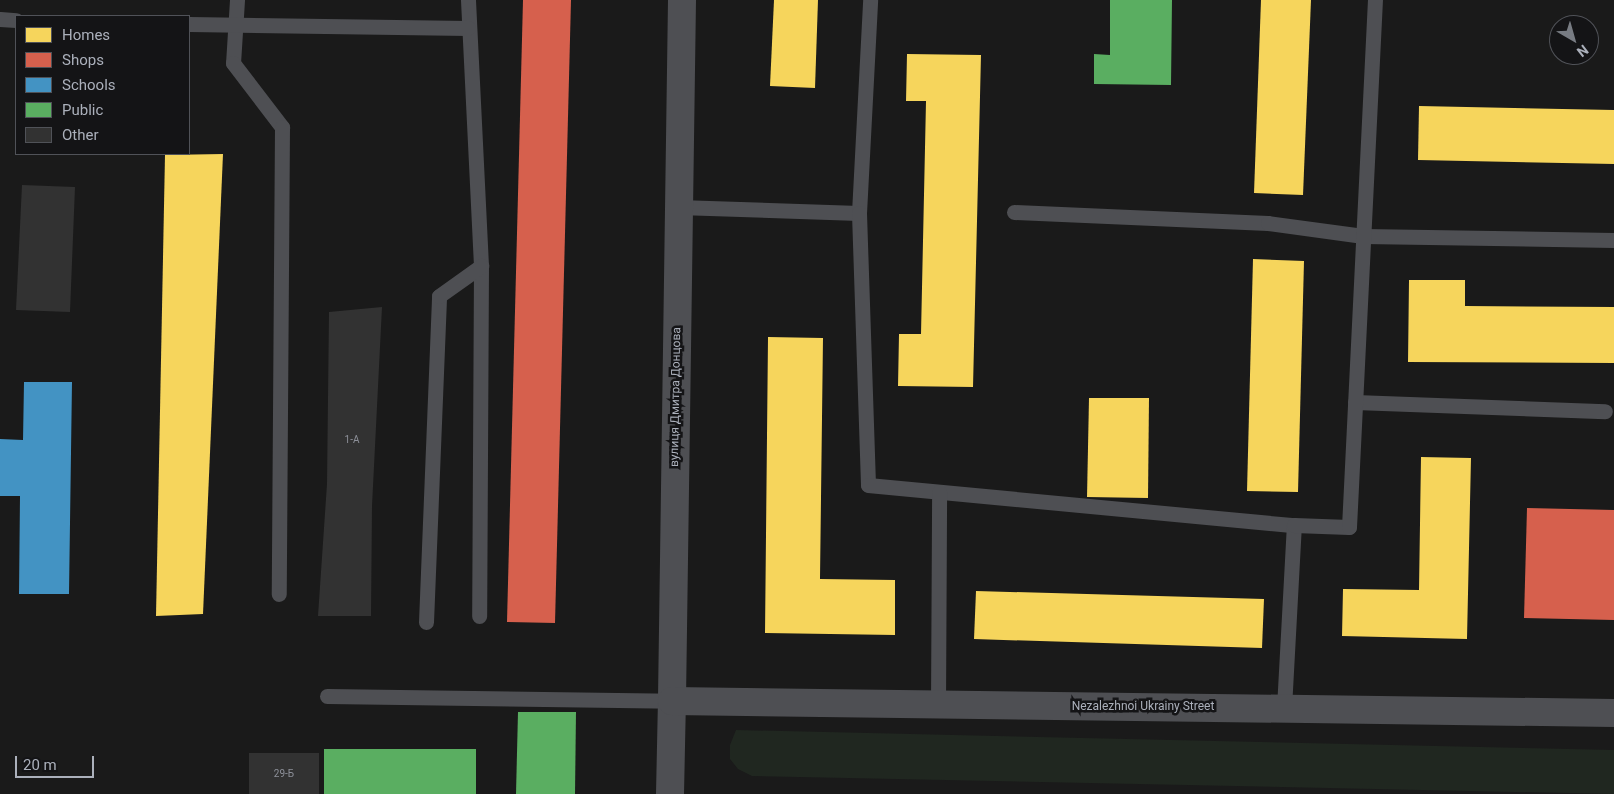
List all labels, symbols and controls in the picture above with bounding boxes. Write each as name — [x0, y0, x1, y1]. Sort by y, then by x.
legend — [15, 15, 190, 155]
north arrow — [1549, 15, 1599, 65]
text: Homes — [62, 26, 110, 44]
text: N — [1574, 42, 1591, 60]
text: Shops — [62, 51, 104, 69]
text: Schools — [62, 76, 116, 94]
text: Public — [62, 101, 103, 119]
text: Other — [62, 126, 99, 144]
street label: вулиця Дмитра Донцова — [668, 327, 684, 467]
house number: 1-А — [345, 434, 359, 446]
street label: Nezalezhnoi Ukrainy Street — [1072, 700, 1214, 714]
scale bar — [18, 746, 96, 778]
text: 20 m — [23, 756, 57, 774]
house number: 29-Б — [274, 768, 294, 780]

